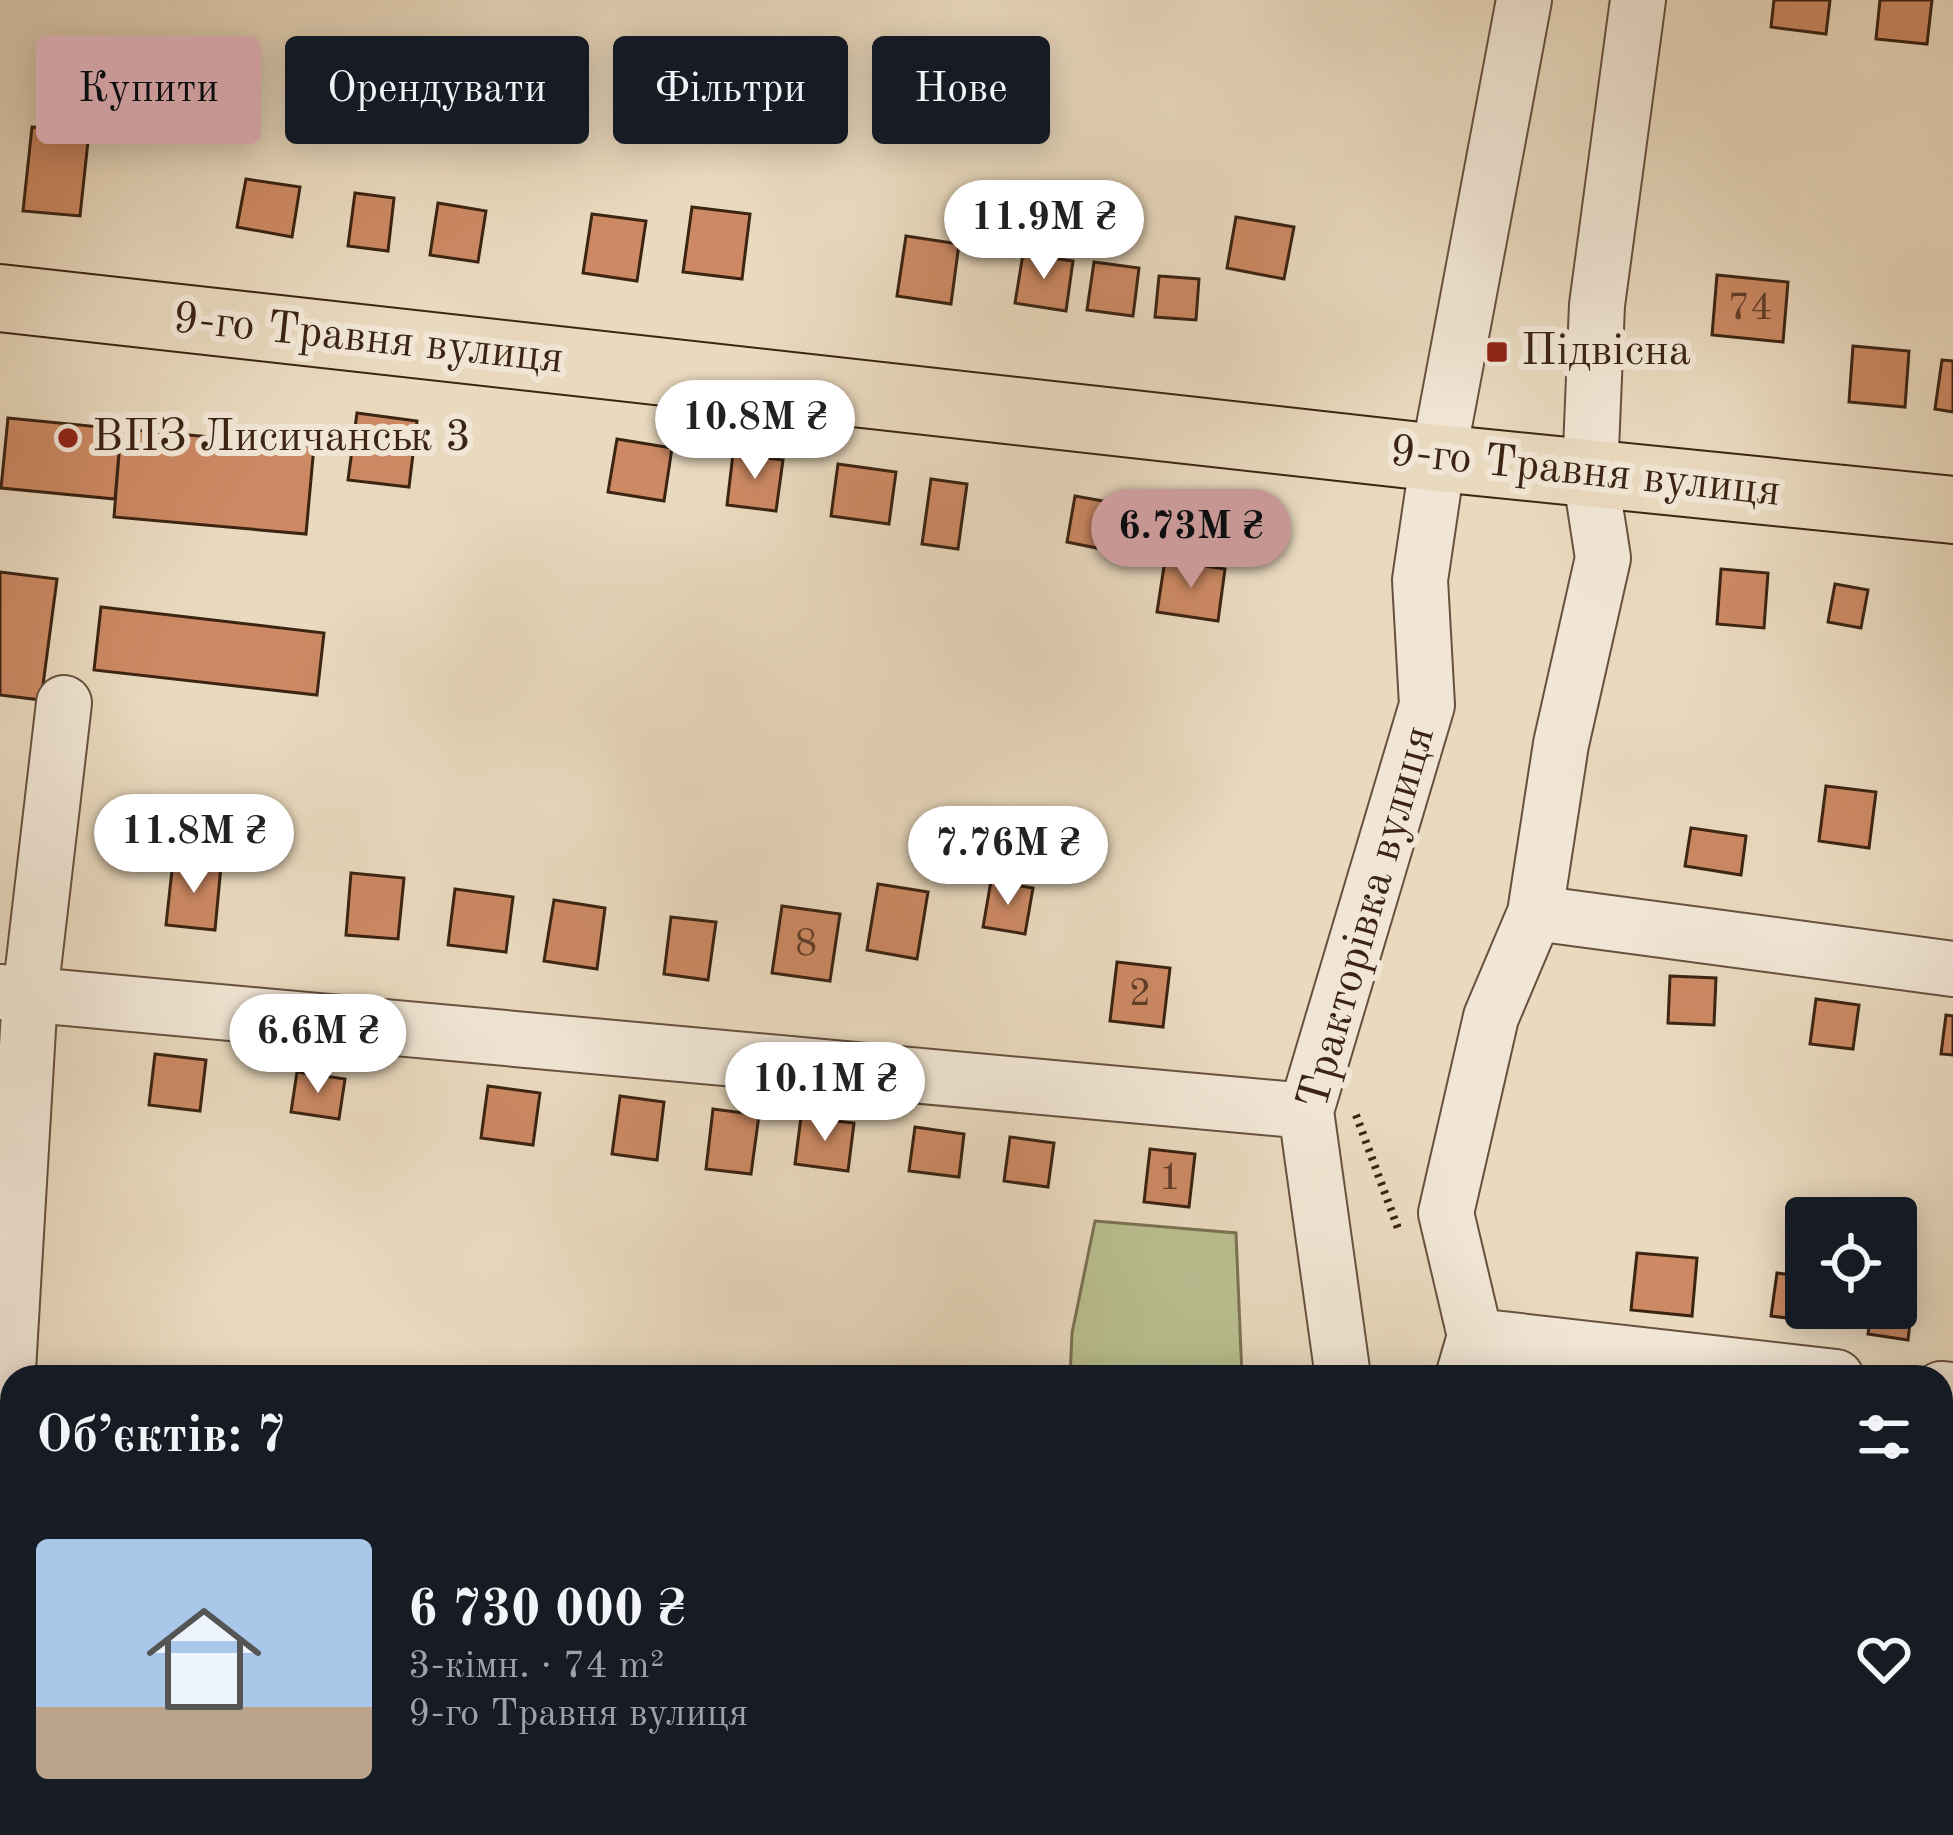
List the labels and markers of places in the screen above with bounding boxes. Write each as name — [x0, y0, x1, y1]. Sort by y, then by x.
pin: 11.9M ₴ — [933, 180, 1155, 282]
place label: Підвісна — [1521, 330, 1691, 375]
marker: Підвісна — [1484, 339, 1510, 365]
pin: 10.8M ₴ — [644, 380, 866, 482]
place label: ВПЗ Лисичанськ 3 — [92, 416, 471, 461]
marker: ВПЗ Лисичанськ 3 — [55, 425, 81, 451]
pin: 6.73M ₴ — [1080, 489, 1302, 591]
pin: 11.8M ₴ — [83, 794, 305, 896]
pin: 7.76M ₴ — [897, 806, 1119, 908]
pin: 6.6M ₴ — [220, 994, 416, 1096]
pin: 10.1M ₴ — [714, 1042, 936, 1144]

